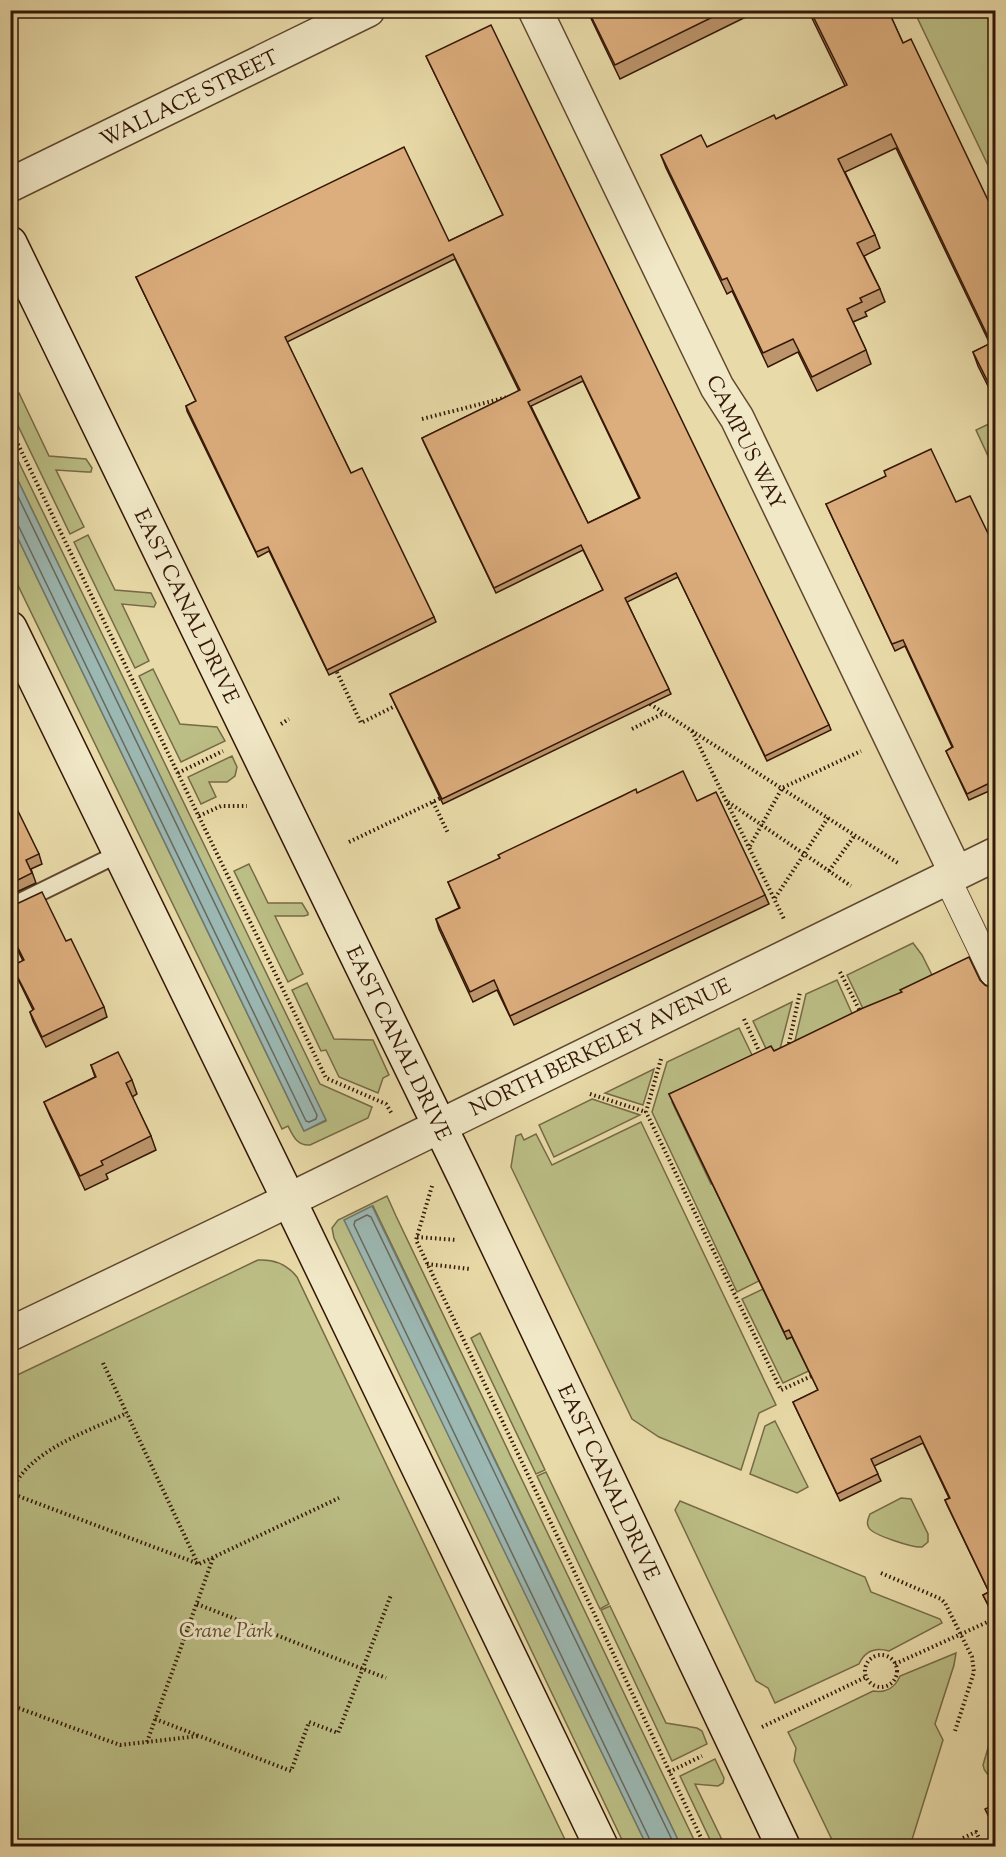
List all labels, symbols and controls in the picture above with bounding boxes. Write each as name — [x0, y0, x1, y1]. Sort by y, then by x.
street label: WALLACE STREET — [96, 43, 284, 156]
street label: CAMPUS WAY — [697, 370, 791, 516]
street label: EAST CANAL DRIVE — [125, 505, 246, 710]
street label: EAST CANAL DRIVE — [337, 942, 458, 1147]
street label: NORTH BERKELEY AVENUE — [465, 972, 737, 1125]
street label: EAST CANAL DRIVE — [549, 1380, 666, 1586]
park label: Crane Park — [179, 1617, 274, 1647]

